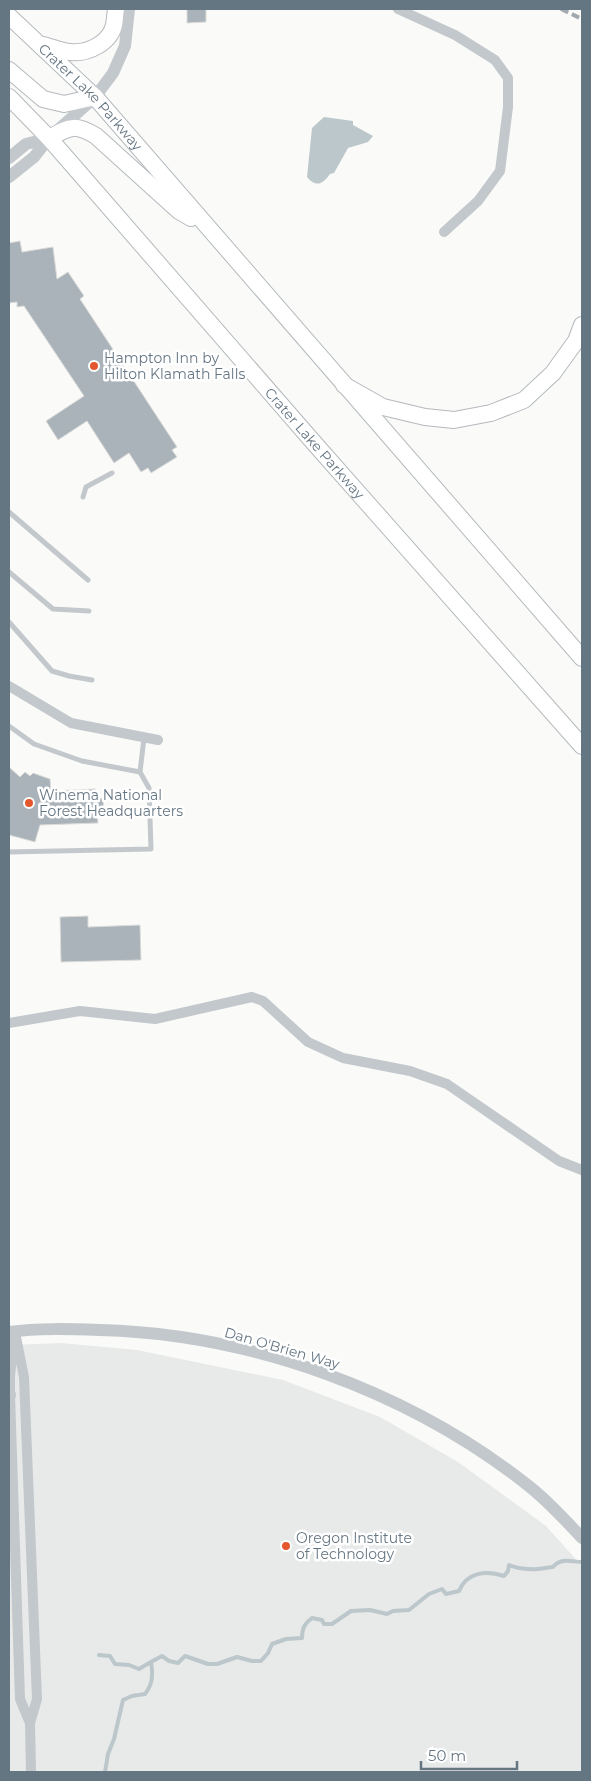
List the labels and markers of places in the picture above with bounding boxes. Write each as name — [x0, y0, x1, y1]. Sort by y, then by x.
place label: Hampton Inn by Hilton Klamath Falls — [104, 349, 245, 383]
marker: Hampton Inn by Hilton Klamath Falls — [88, 360, 100, 372]
place label: Winema National Forest Headquarters — [39, 786, 183, 820]
marker: Winema National Forest Headquarters — [23, 797, 35, 809]
place label: Oregon Institute of Technology — [296, 1529, 412, 1563]
marker: Oregon Institute of Technology — [280, 1540, 292, 1552]

